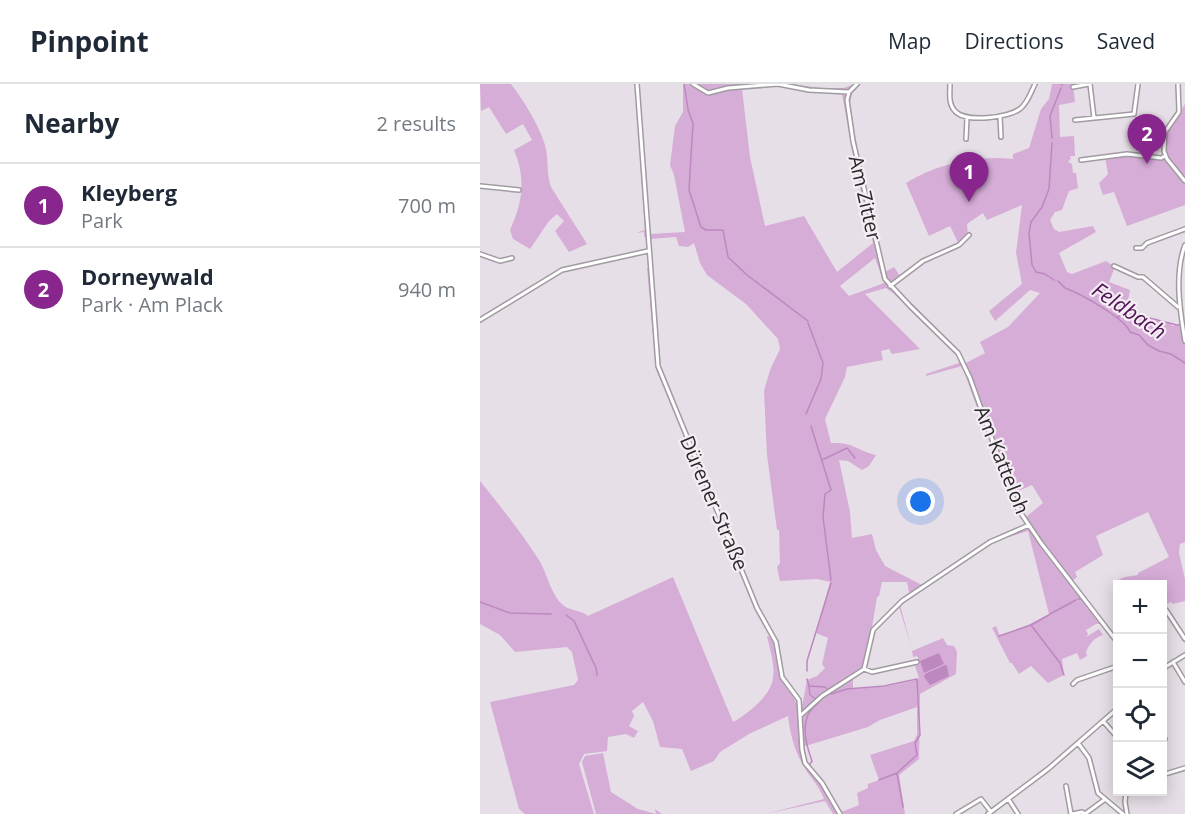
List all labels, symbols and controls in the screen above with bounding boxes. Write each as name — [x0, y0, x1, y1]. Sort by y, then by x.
text: Pinpoint — [30, 22, 149, 60]
text: Map — [888, 27, 931, 55]
text: Directions — [964, 27, 1064, 55]
text: Saved — [1097, 27, 1155, 55]
text: Nearby — [24, 105, 119, 141]
text: 2 results — [376, 110, 456, 137]
pin: 2 — [1128, 115, 1166, 164]
pin: 1 — [950, 152, 988, 202]
street label: Am Zitter — [843, 153, 888, 243]
text: Kleyberg — [81, 177, 177, 207]
text: 1 — [38, 192, 49, 219]
text: 700 m — [398, 192, 456, 219]
text: Park — [81, 207, 123, 234]
text: Dorneywald — [81, 261, 214, 291]
water label: Feldbach — [1087, 275, 1172, 345]
text: 2 — [38, 276, 49, 303]
text: 940 m — [398, 276, 456, 303]
text: Park · Am Plack — [81, 291, 223, 318]
street label: Am Katteloh — [968, 402, 1036, 518]
street label: Dürener Straße — [674, 431, 755, 574]
your location — [906, 487, 935, 516]
map controls — [1113, 580, 1167, 796]
button: + — [1113, 580, 1167, 634]
button: − — [1113, 634, 1167, 688]
button: locate — [1113, 688, 1167, 742]
button: layers — [1113, 742, 1167, 796]

